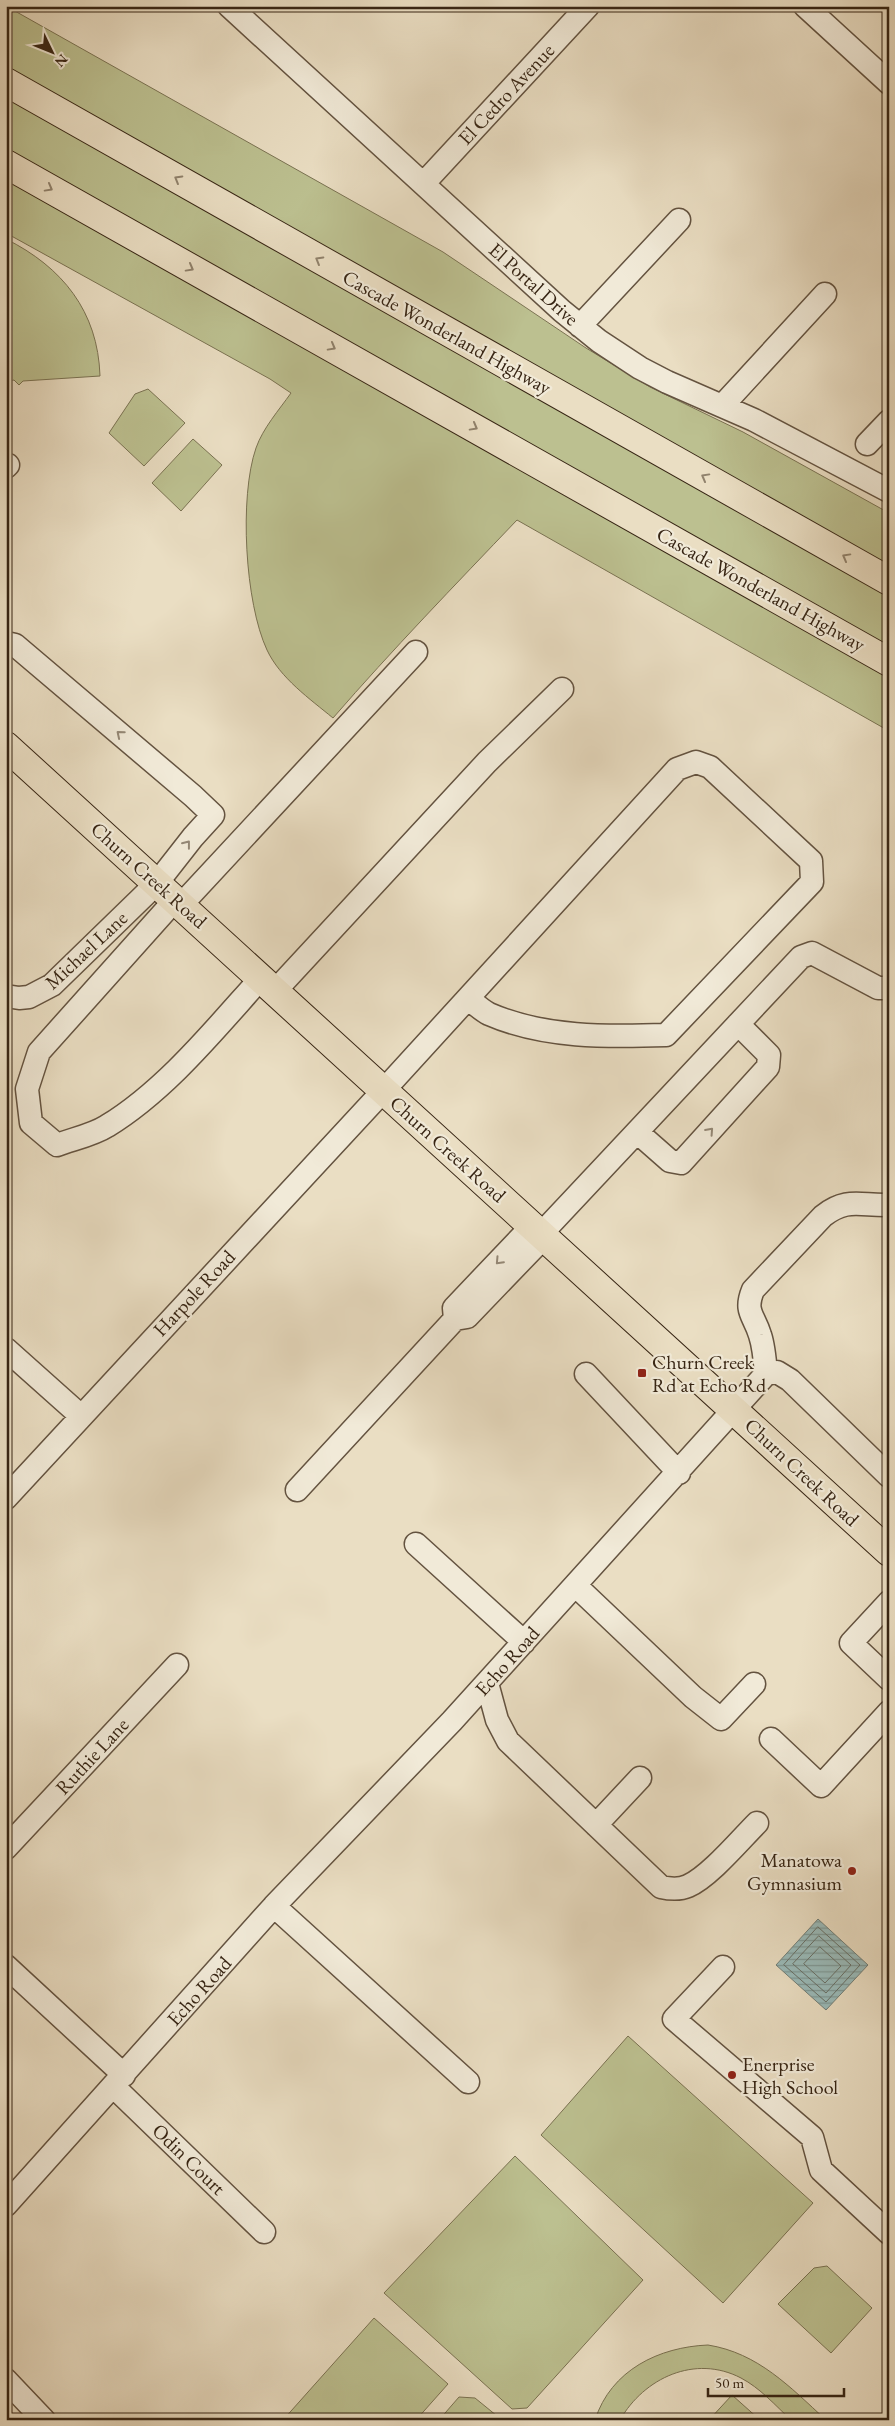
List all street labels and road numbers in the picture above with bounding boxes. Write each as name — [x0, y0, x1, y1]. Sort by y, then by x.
street label: El Cedro Avenue — [452, 37, 560, 150]
street label: El Portal Drive — [484, 237, 585, 331]
street label: Cascade Wonderland Highway — [338, 264, 556, 400]
street label: Cascade Wonderland Highway — [652, 521, 870, 657]
street label: Churn Creek Road — [85, 816, 213, 935]
street label: Michael Lane — [39, 905, 133, 995]
street label: Churn Creek Road — [384, 1090, 512, 1209]
street label: Harpole Road — [147, 1244, 241, 1342]
street label: Churn Creek Road — [739, 1412, 866, 1533]
street label: Echo Road — [469, 1620, 546, 1701]
street label: Ruthie Lane — [50, 1712, 134, 1800]
street label: Echo Road — [161, 1950, 238, 2031]
street label: Odin Court — [147, 2118, 232, 2201]

